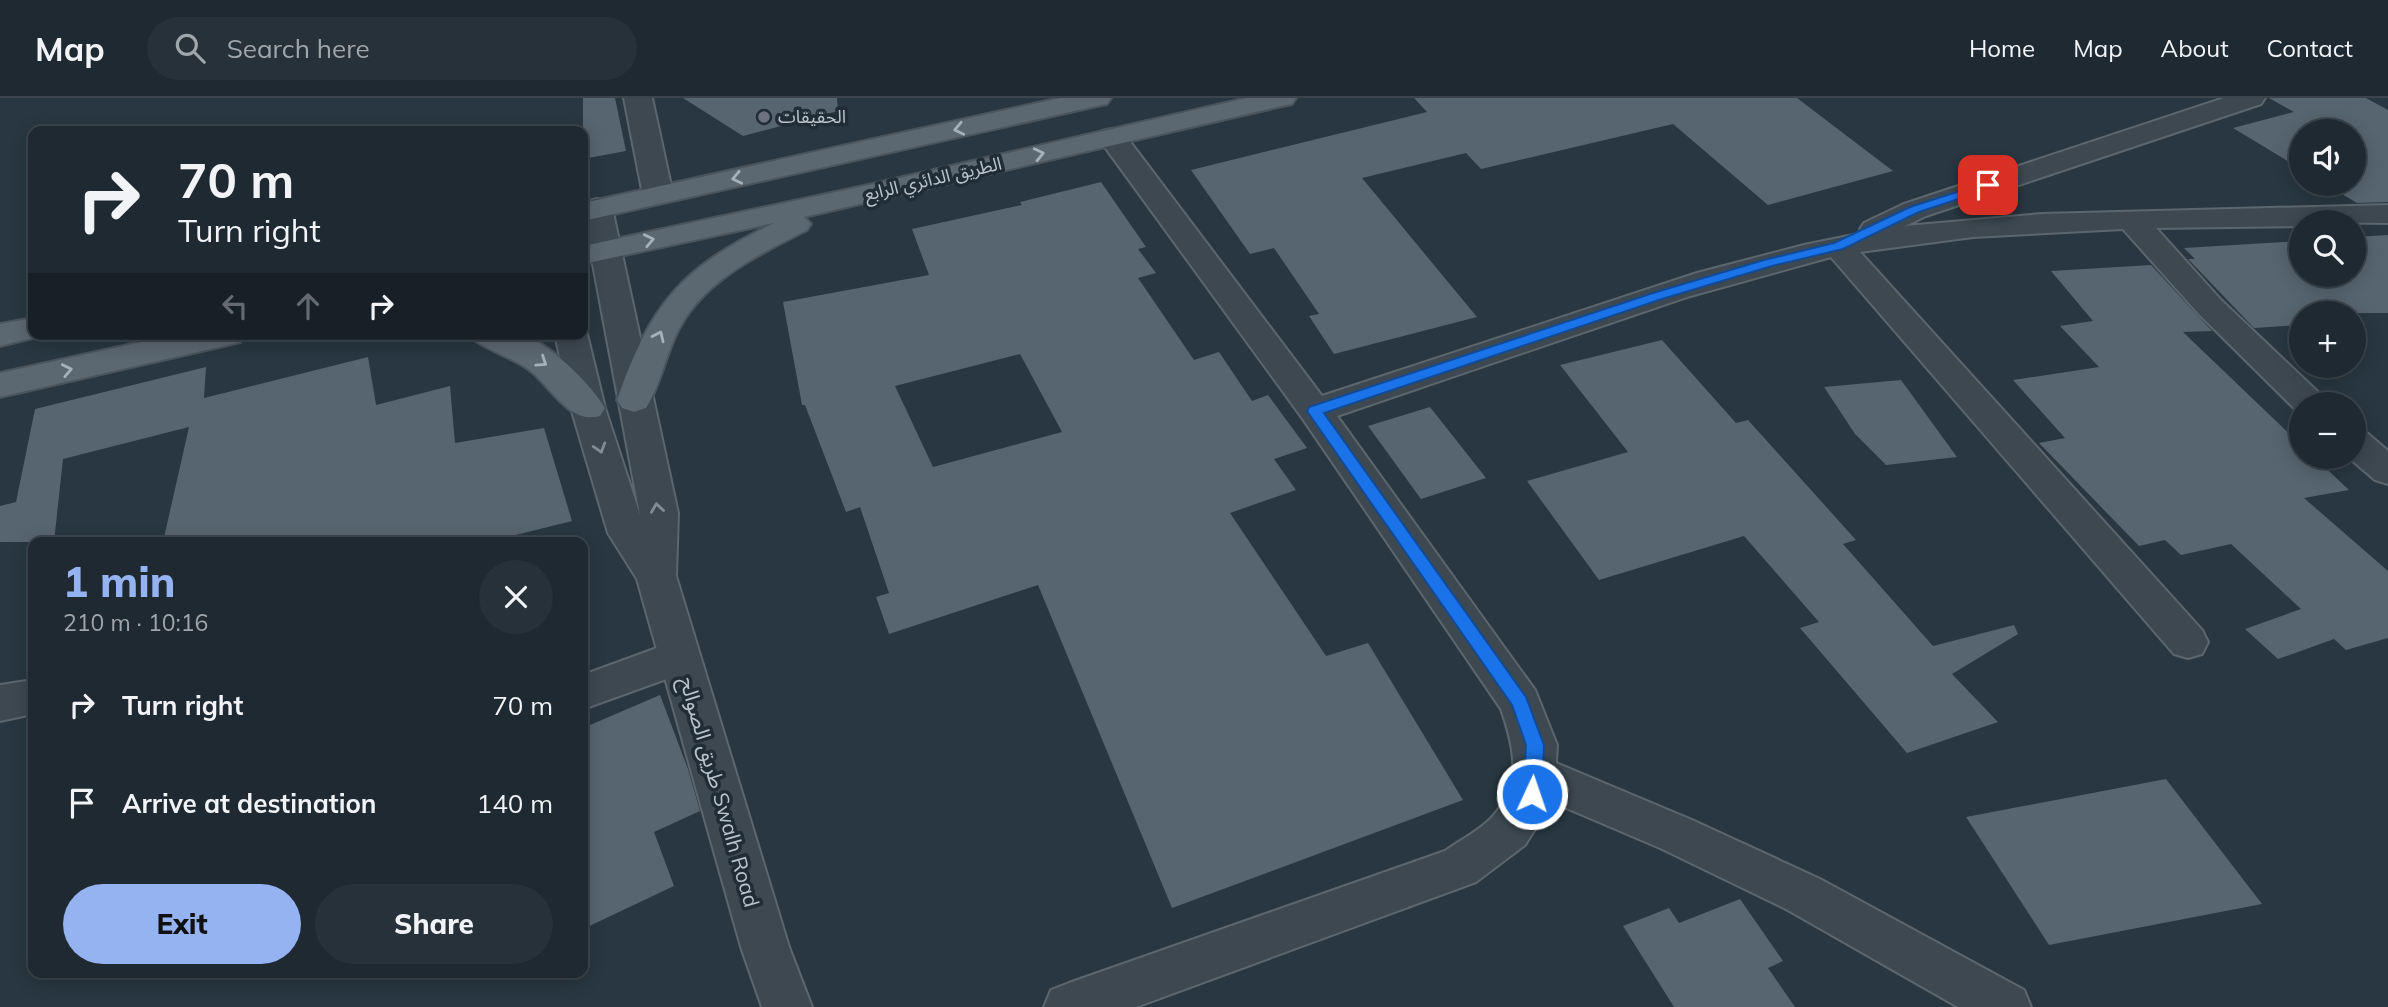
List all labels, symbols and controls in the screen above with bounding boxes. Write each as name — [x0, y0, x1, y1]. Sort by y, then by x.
search box — [147, 17, 637, 80]
text: Map — [35, 28, 105, 69]
icon: search — [171, 29, 209, 67]
text: Search here — [227, 32, 370, 65]
text: Home — [1969, 33, 2035, 63]
text: Map — [2073, 33, 2123, 63]
text: About — [2161, 33, 2229, 63]
text: Contact — [2267, 33, 2353, 63]
place label: الحقيقات — [778, 105, 846, 128]
marker: الحقيقات — [756, 109, 772, 125]
map controls — [2289, 119, 2366, 469]
button: sound — [2289, 119, 2366, 196]
one-way arrow — [953, 120, 965, 135]
one-way arrow — [1033, 148, 1045, 162]
text: 70 m — [178, 149, 294, 210]
street label: الطريق الدائري الرابع — [862, 152, 1005, 208]
icon: right — [63, 154, 154, 245]
pin — [1958, 155, 2018, 215]
icon: arrive — [1969, 166, 2007, 204]
one-way arrow — [731, 169, 743, 184]
text: Turn right — [178, 210, 321, 250]
button: search — [2289, 210, 2366, 287]
one-way arrow — [643, 234, 655, 249]
icon: left — [216, 287, 254, 325]
icon: ahead — [289, 287, 327, 325]
icon: right — [362, 287, 400, 325]
button: + — [2289, 301, 2366, 378]
one-way arrow — [651, 331, 665, 343]
one-way arrow — [535, 354, 548, 367]
one-way arrow — [61, 364, 73, 378]
button: − — [2289, 392, 2366, 469]
one-way arrow — [592, 442, 607, 454]
one-way arrow — [649, 502, 664, 514]
text: 1 min — [63, 555, 176, 608]
button: close — [479, 560, 553, 634]
text: 210 m · 10:16 — [63, 608, 208, 637]
street label: طريق الصوالح Swalh Road — [672, 674, 765, 911]
icon: right — [63, 686, 101, 724]
text: Turn right — [122, 689, 243, 722]
text: 70 m — [492, 689, 553, 722]
position arrow — [1495, 757, 1569, 831]
icon: arrive — [63, 784, 101, 822]
text: Arrive at destination — [122, 787, 377, 820]
text: 140 m — [477, 787, 553, 820]
button: Exit — [63, 884, 301, 964]
button: Share — [315, 884, 553, 964]

